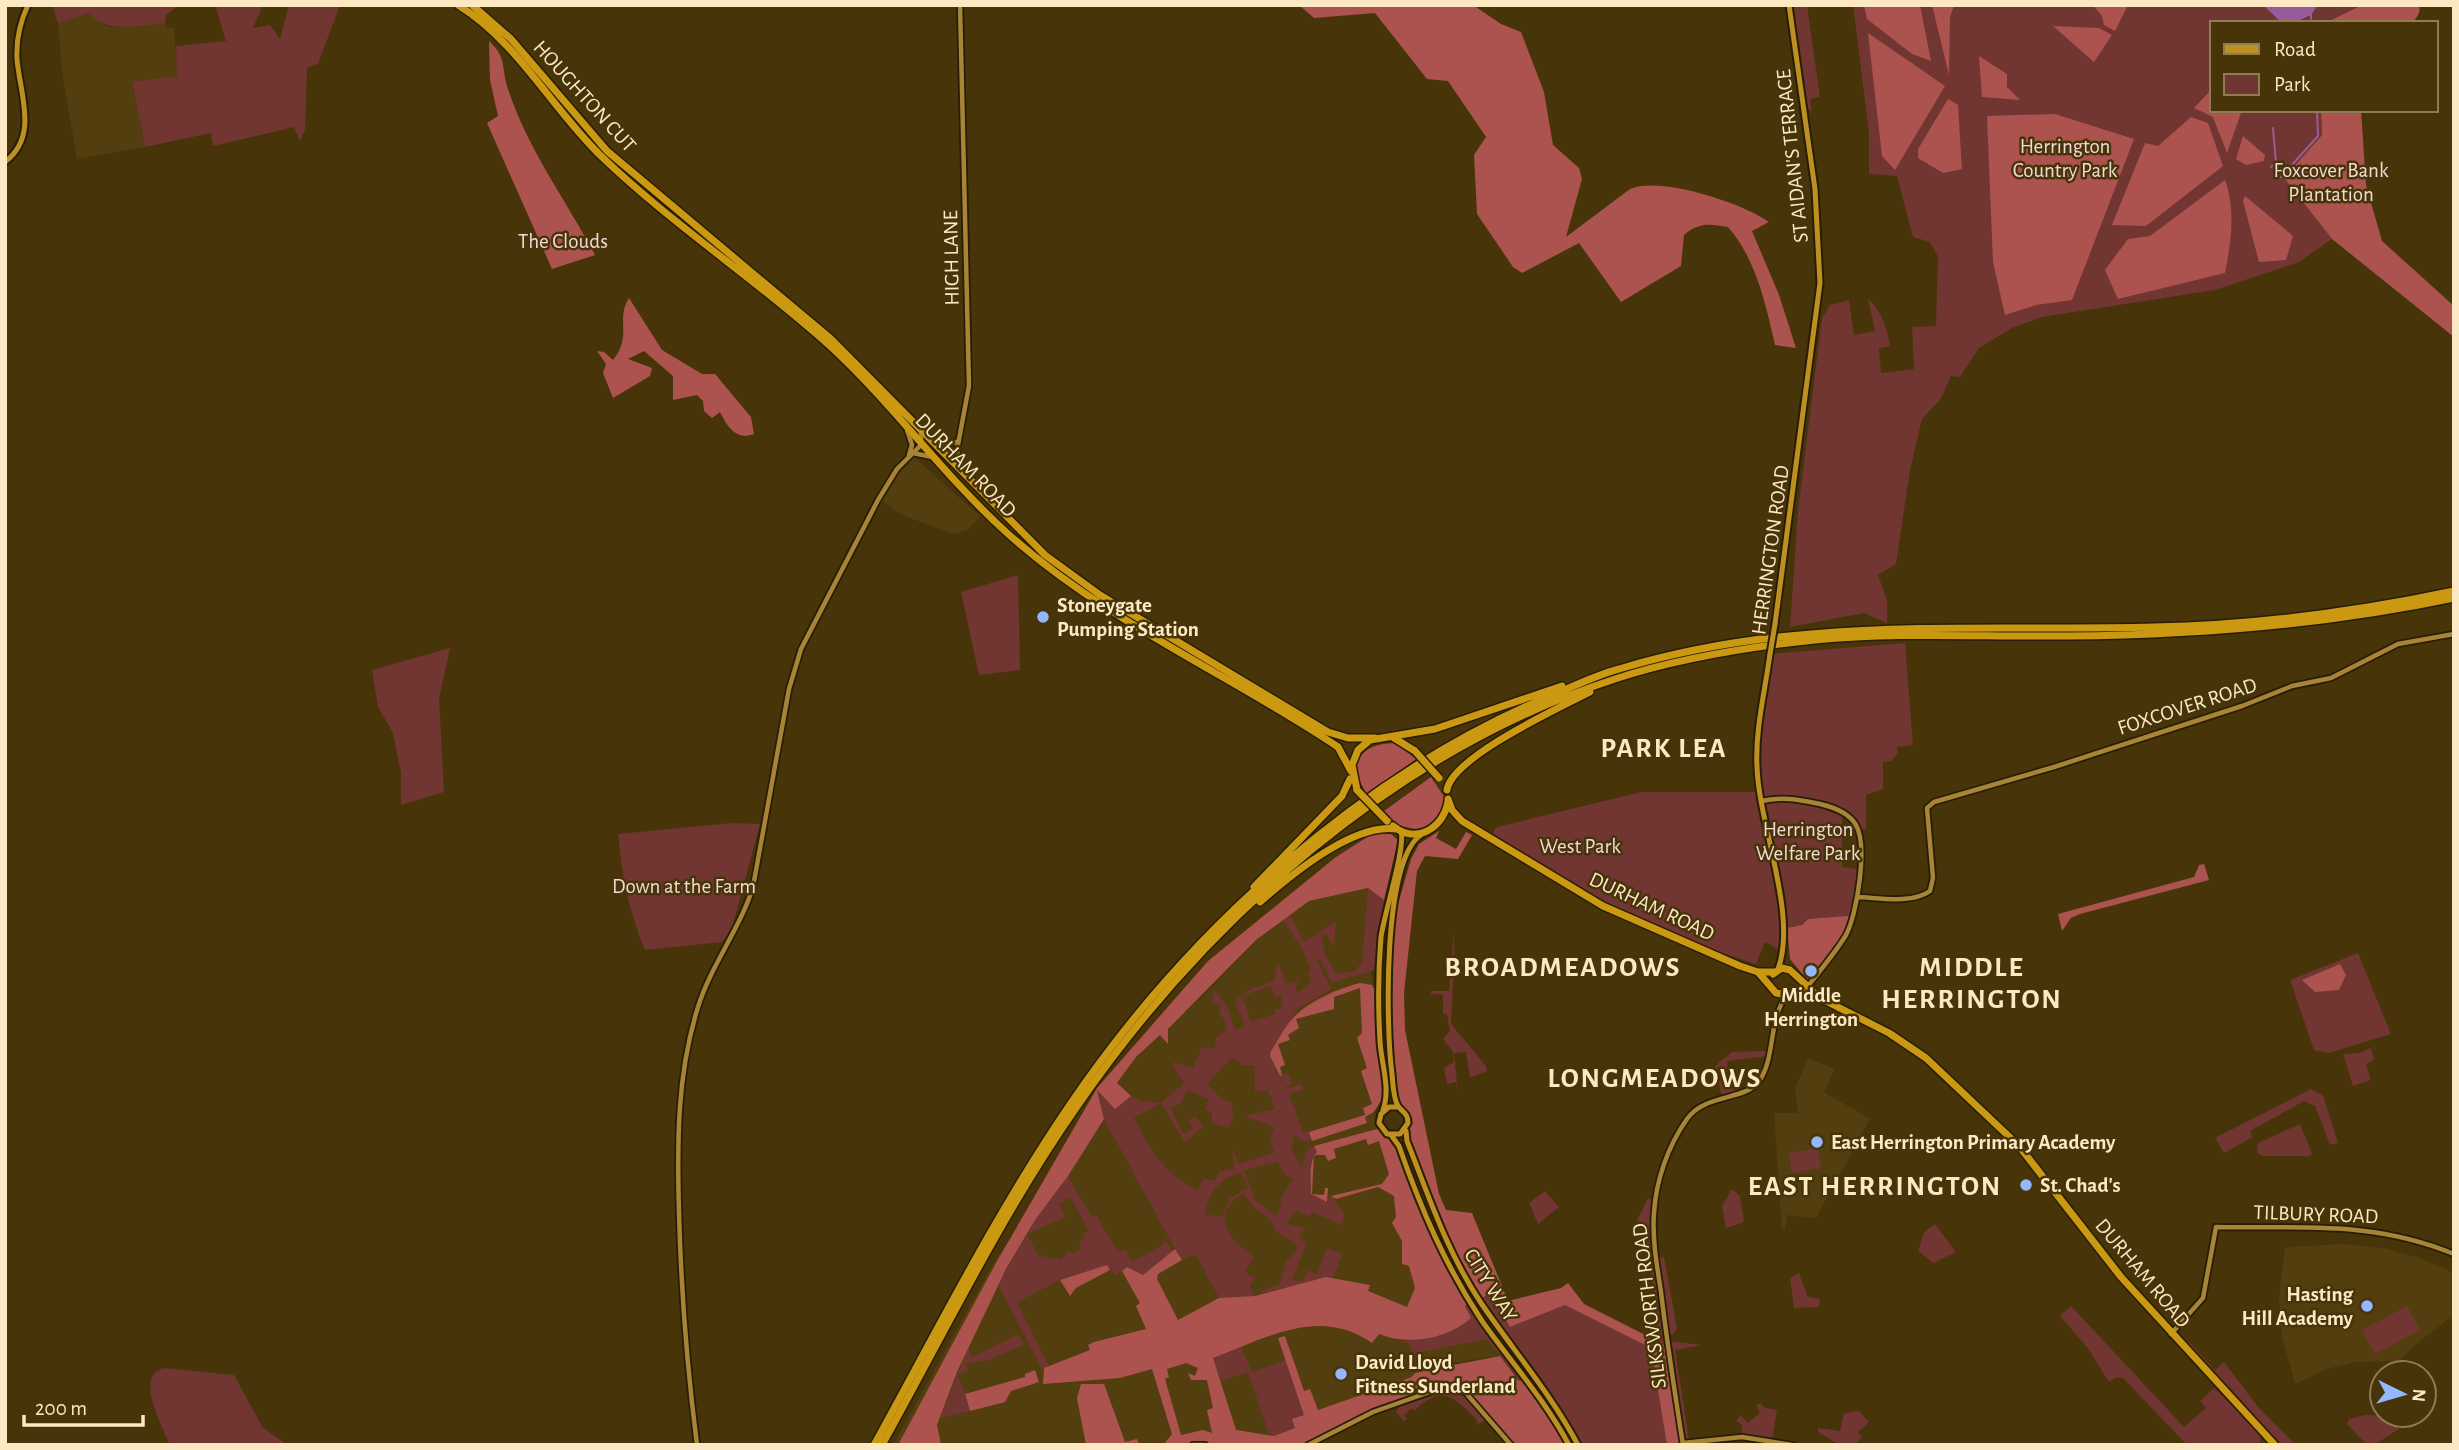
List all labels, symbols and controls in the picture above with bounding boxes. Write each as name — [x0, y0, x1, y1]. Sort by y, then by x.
legend — [2210, 21, 2438, 112]
street label: HOUGHTON CUT — [529, 37, 640, 156]
text: Road — [2274, 39, 2316, 60]
street label: ST AIDAN'S TERRACE — [1773, 68, 1812, 244]
text: Park — [2274, 74, 2311, 95]
park label: Herrington Country Park — [2013, 136, 2118, 181]
park label: Foxcover Bank Plantation — [2274, 160, 2389, 205]
street label: HIGH LANE — [940, 210, 963, 306]
park label: The Clouds — [518, 231, 608, 252]
street label: DURHAM ROAD — [911, 409, 1020, 521]
street label: HERRINGTON ROAD — [1748, 464, 1793, 636]
place label: Stoneygate Pumping Station — [1057, 595, 1199, 640]
marker: Stoneygate Pumping Station — [1035, 609, 1051, 625]
street label: FOXCOVER ROAD — [2115, 674, 2259, 739]
district label: PARK LEA — [1600, 735, 1728, 763]
park label: Herrington Welfare Park — [1756, 819, 1861, 864]
park label: West Park — [1539, 836, 1621, 857]
street label: DURHAM ROAD — [1586, 868, 1717, 945]
park label: Down at the Farm — [612, 876, 756, 897]
district label: BROADMEADOWS — [1444, 954, 1682, 982]
district label: MIDDLE HERRINGTON — [1881, 954, 2063, 1014]
marker: Middle Herrington — [1803, 963, 1819, 979]
place label: Middle Herrington — [1764, 985, 1858, 1030]
district label: LONGMEADOWS — [1547, 1065, 1763, 1093]
place label: East Herrington Primary Academy — [1831, 1132, 2116, 1153]
marker: East Herrington Primary Academy — [1809, 1134, 1825, 1150]
district label: EAST HERRINGTON — [1748, 1173, 2002, 1201]
place label: St. Chad's — [2040, 1175, 2121, 1196]
marker: St. Chad's — [2018, 1177, 2034, 1193]
street label: TILBURY ROAD — [2253, 1202, 2379, 1227]
street label: DURHAM ROAD — [2091, 1215, 2194, 1332]
street label: SILKSWORTH ROAD — [1629, 1222, 1670, 1390]
street label: CITY WAY — [1460, 1245, 1521, 1325]
place label: Hasting Hill Academy — [2241, 1284, 2354, 1329]
marker: Hasting Hill Academy — [2359, 1298, 2375, 1314]
place label: David Lloyd Fitness Sunderland — [1355, 1352, 1516, 1397]
north arrow — [2368, 1359, 2438, 1429]
marker: David Lloyd Fitness Sunderland — [1333, 1366, 1349, 1382]
scale bar — [24, 1384, 144, 1428]
text: N — [2408, 1388, 2428, 1403]
text: 200 m — [35, 1398, 87, 1419]

